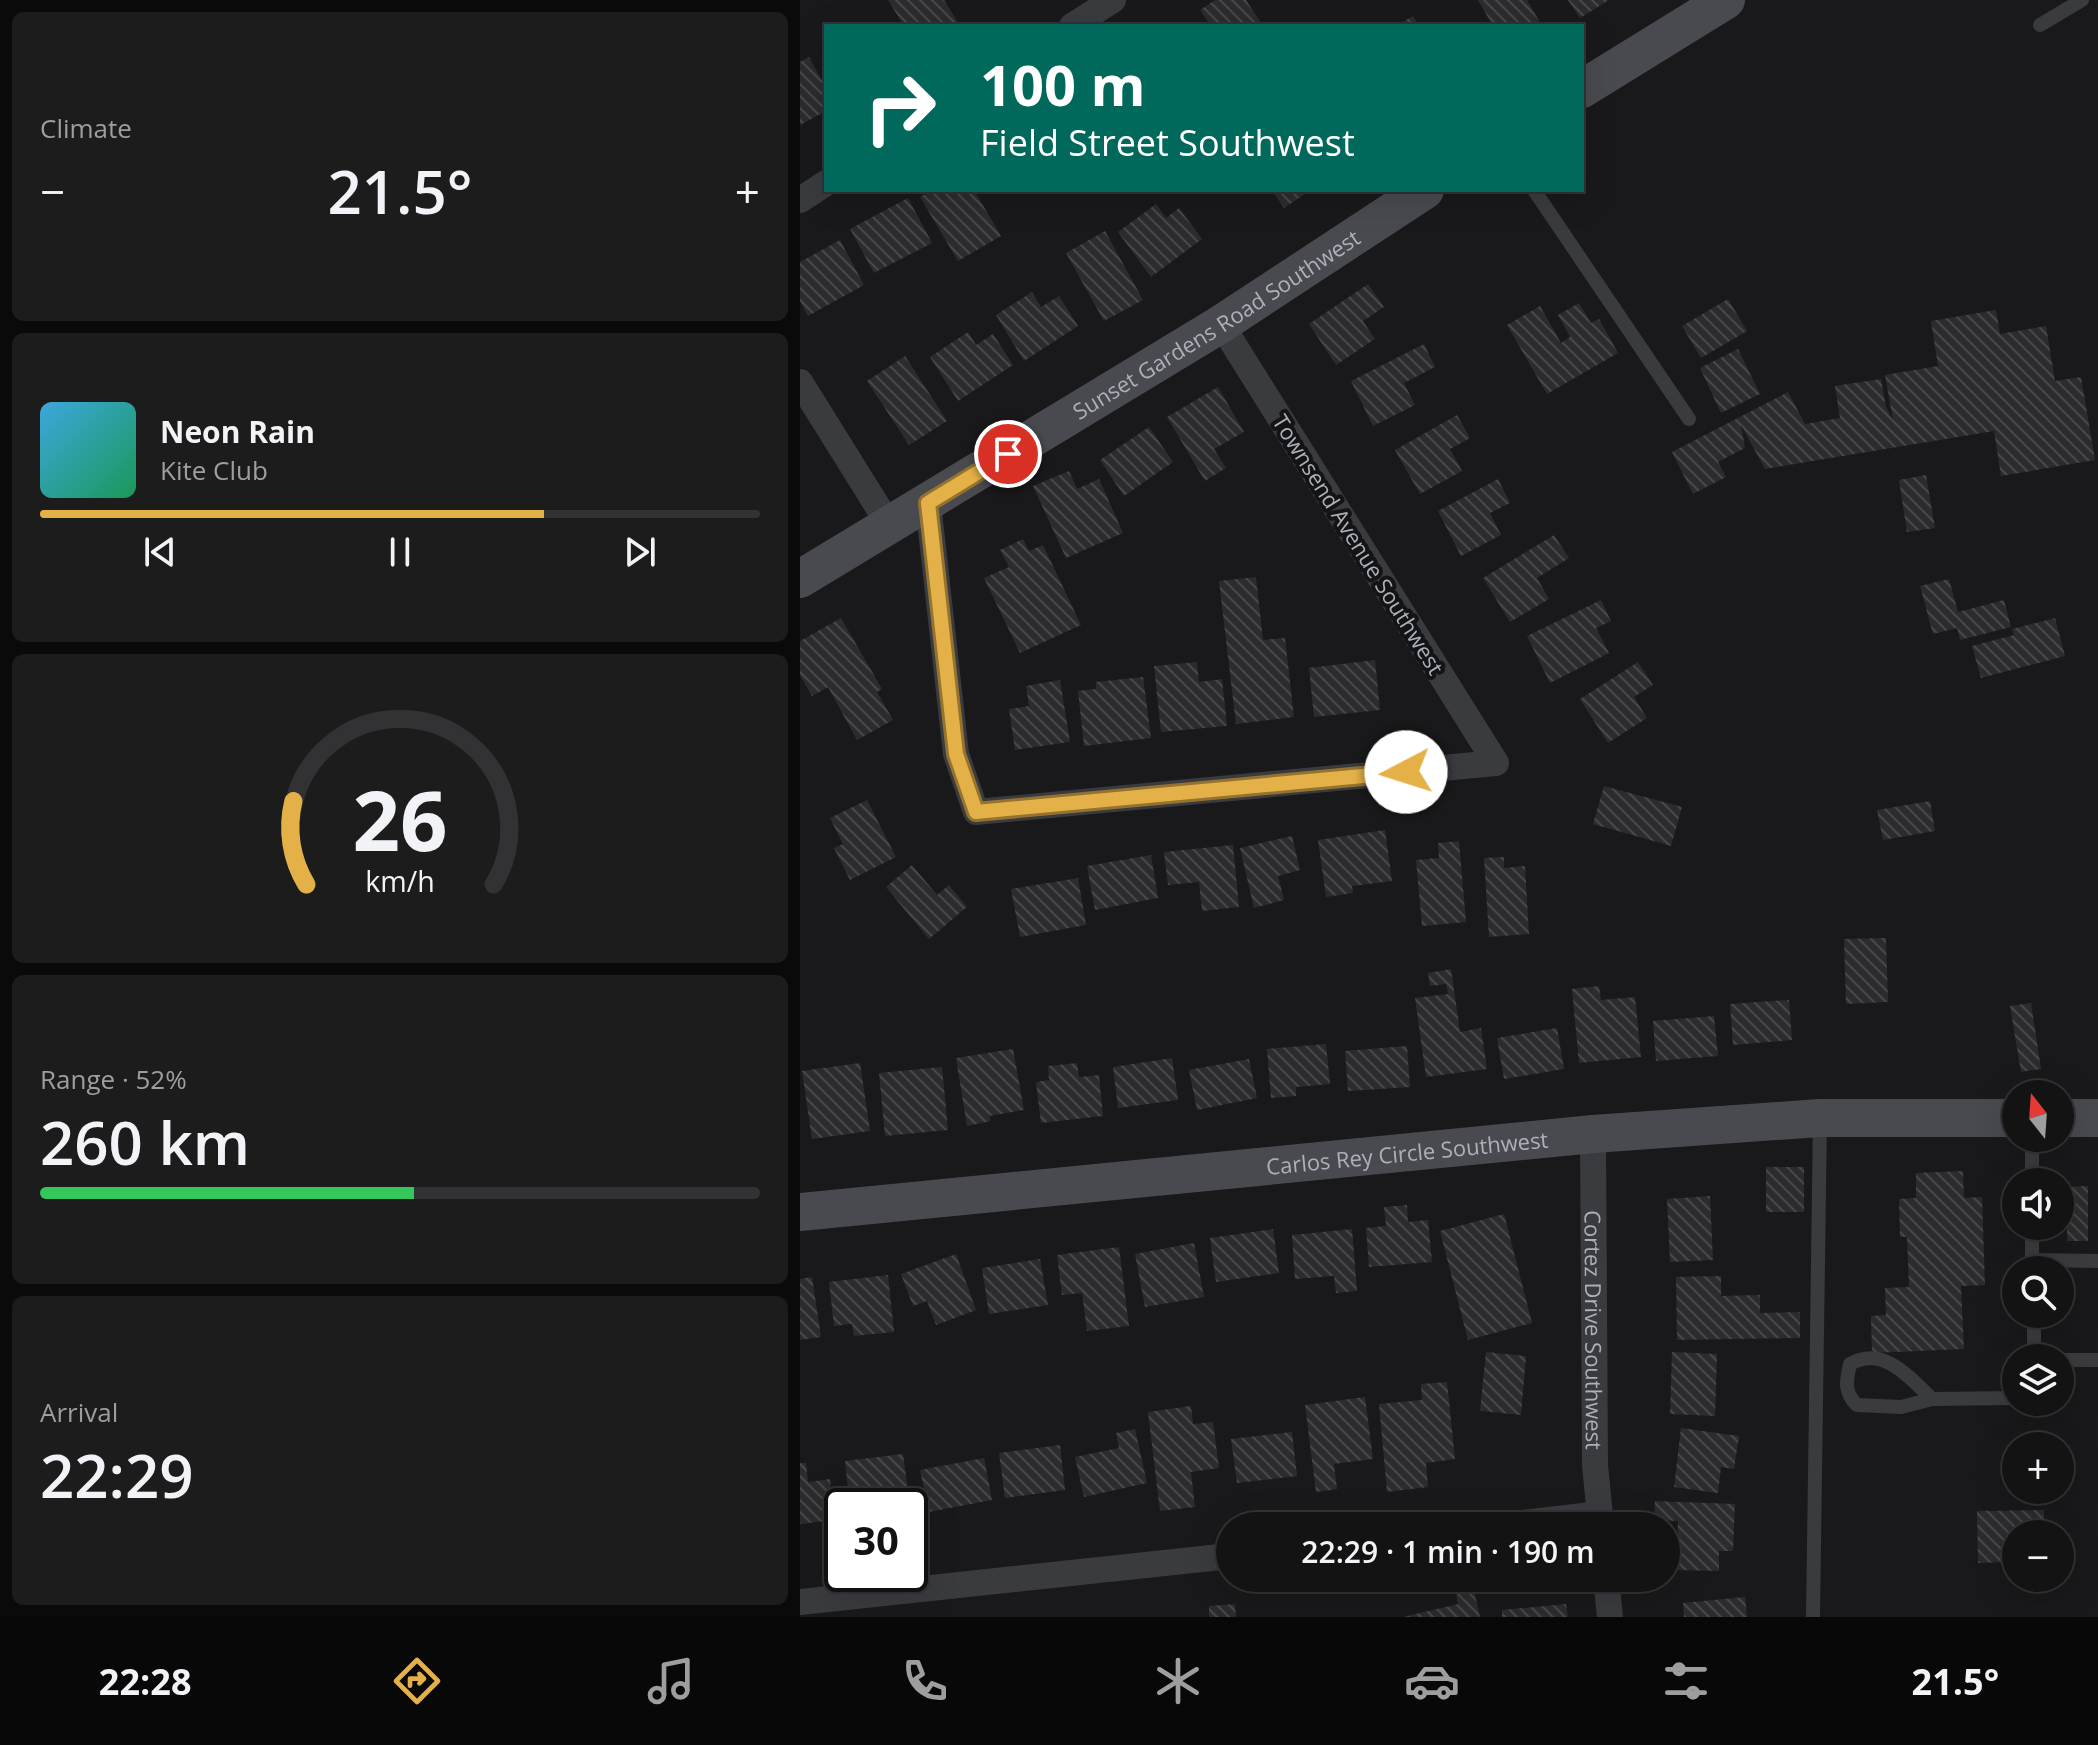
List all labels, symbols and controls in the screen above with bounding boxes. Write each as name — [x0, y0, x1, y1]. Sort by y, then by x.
text: 100 m — [980, 46, 1146, 122]
icon: right — [848, 56, 952, 160]
text: Climate — [40, 110, 132, 146]
text: Field Street Southwest — [980, 118, 1355, 167]
text: 21.5° — [327, 150, 473, 232]
text: − — [40, 161, 65, 221]
text: + — [735, 161, 760, 221]
street label: Sunset Gardens Road Southwest — [1067, 222, 1366, 426]
street label: Townsend Avenue Southwest — [1266, 408, 1452, 680]
text: Neon Rain — [160, 411, 315, 452]
pin — [974, 420, 1042, 488]
icon: arrive — [986, 432, 1030, 476]
text: Kite Club — [160, 452, 268, 488]
icon: previous — [138, 530, 182, 574]
icon: pause — [378, 530, 422, 574]
icon: next — [618, 530, 662, 574]
position arrow — [1364, 730, 1448, 814]
text: 26 — [352, 761, 448, 874]
text: km/h — [365, 861, 435, 900]
text: Range · 52% — [40, 1061, 187, 1097]
north arrow — [2002, 1080, 2074, 1152]
map controls — [2002, 1080, 2074, 1592]
text: 260 km — [40, 1101, 250, 1183]
street label: Carlos Rey Circle Southwest — [1265, 1123, 1550, 1181]
button: sound — [2002, 1168, 2074, 1240]
street label: Cortez Drive Southwest — [1578, 1210, 1610, 1450]
button: search — [2002, 1256, 2074, 1328]
button: layers — [2002, 1344, 2074, 1416]
text: Arrival — [40, 1394, 118, 1430]
button: + — [2002, 1432, 2074, 1504]
text: 22:29 — [40, 1434, 194, 1516]
speed limit sign: 30 — [824, 1488, 928, 1592]
button: − — [2002, 1520, 2074, 1592]
text: 22:29 · 1 min · 190 m — [1301, 1531, 1595, 1572]
icon: directions — [389, 1653, 445, 1709]
icon: music — [643, 1653, 699, 1709]
icon: phone — [897, 1653, 953, 1709]
icon: climate — [1150, 1653, 1206, 1709]
icon: car — [1404, 1653, 1460, 1709]
icon: filters — [1658, 1653, 1714, 1709]
text: 22:28 — [99, 1657, 191, 1706]
text: 21.5° — [1912, 1657, 1999, 1706]

